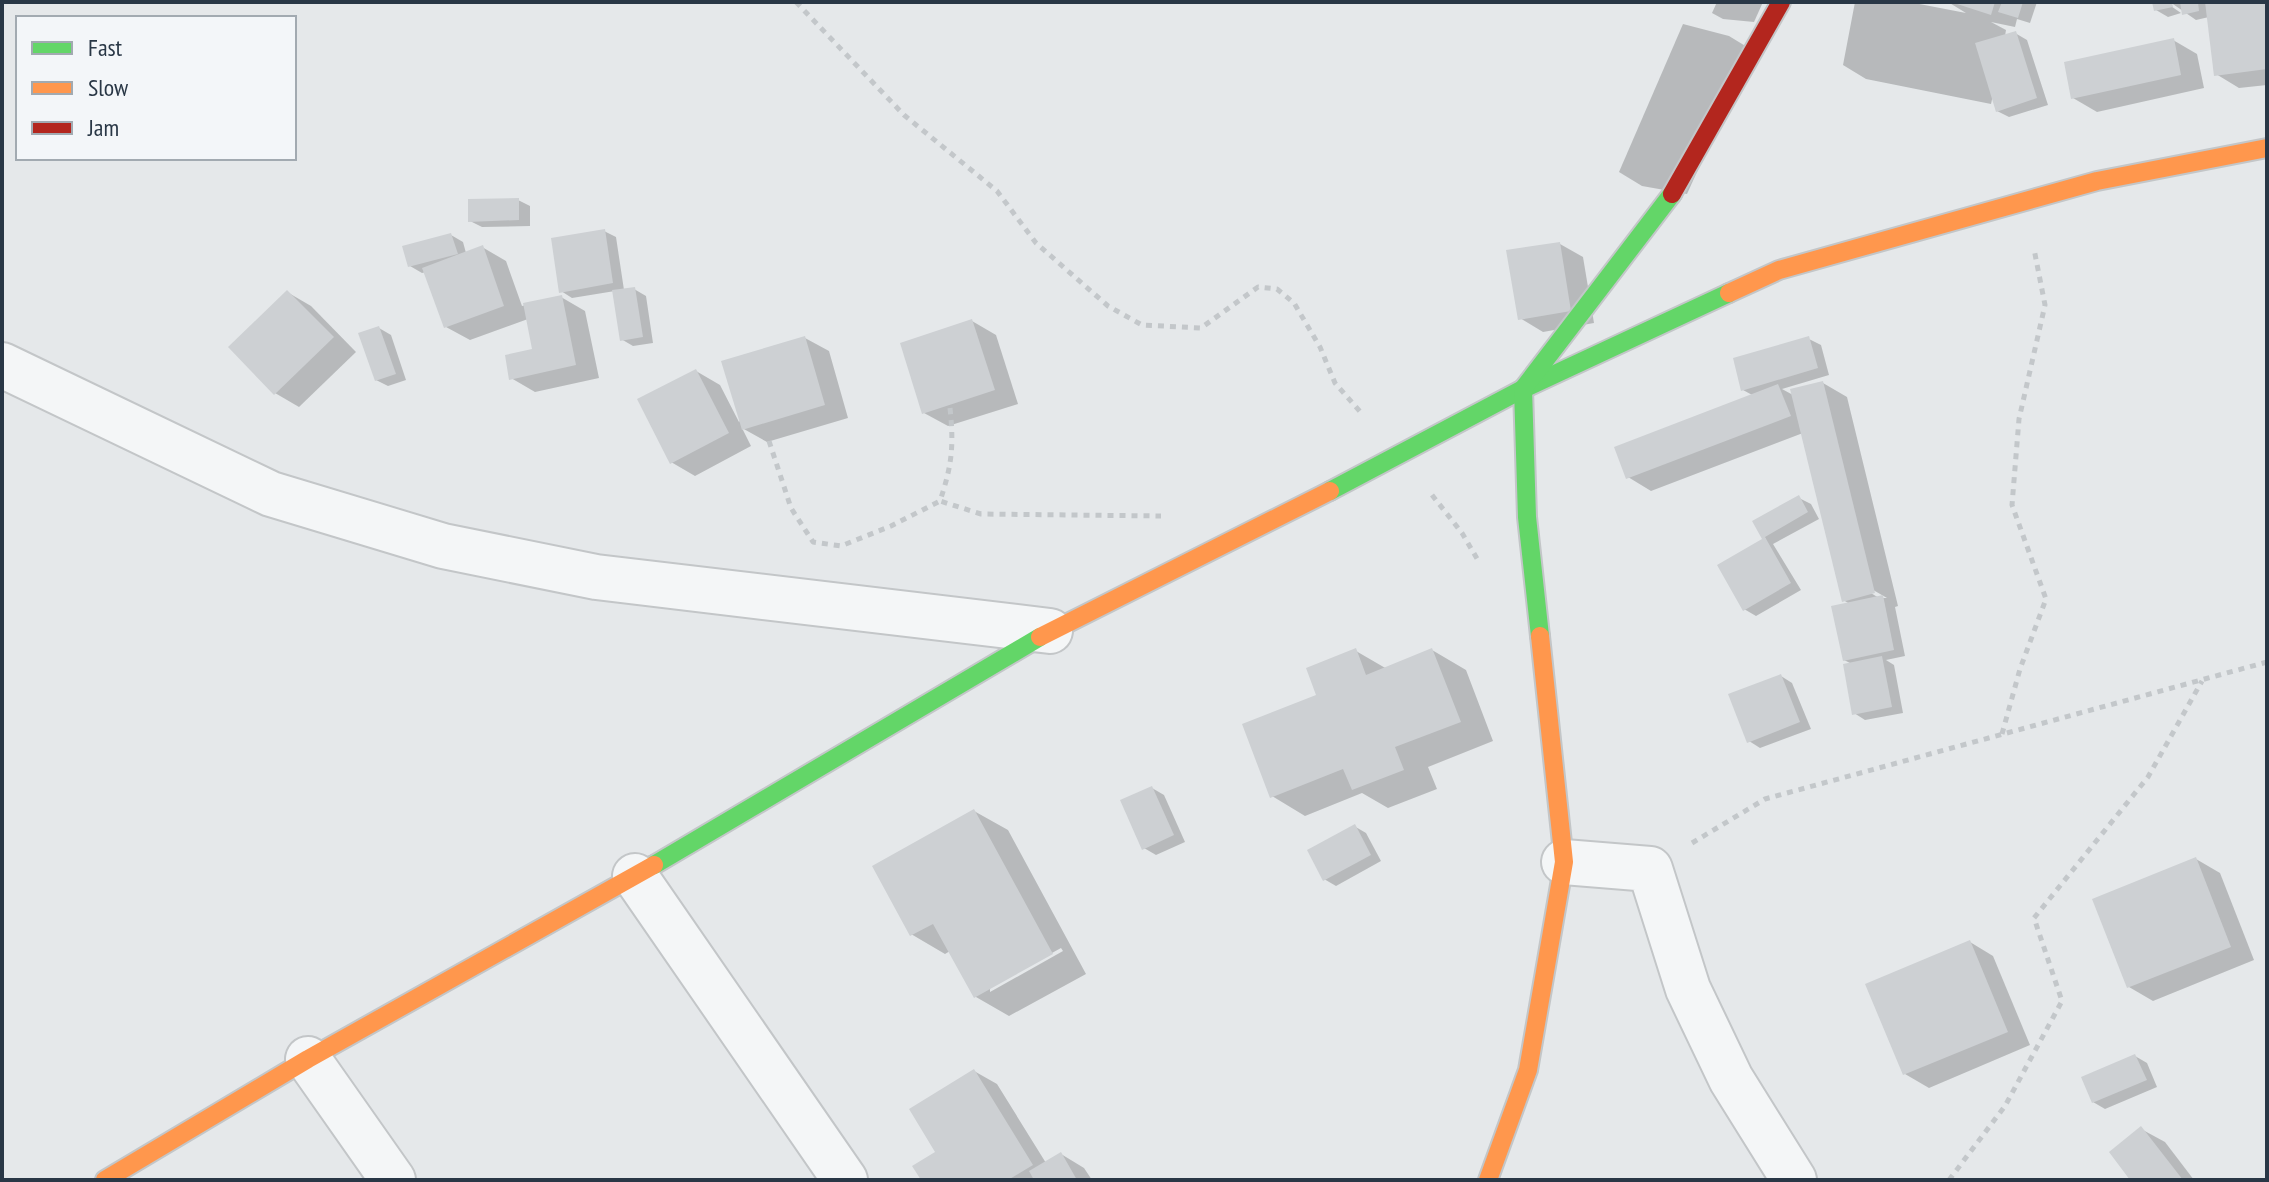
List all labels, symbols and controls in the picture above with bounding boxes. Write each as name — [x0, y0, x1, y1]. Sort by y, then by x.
legend — [16, 16, 296, 160]
text: Fast — [88, 32, 123, 63]
text: Slow — [88, 72, 129, 103]
text: Jam — [87, 112, 119, 143]

